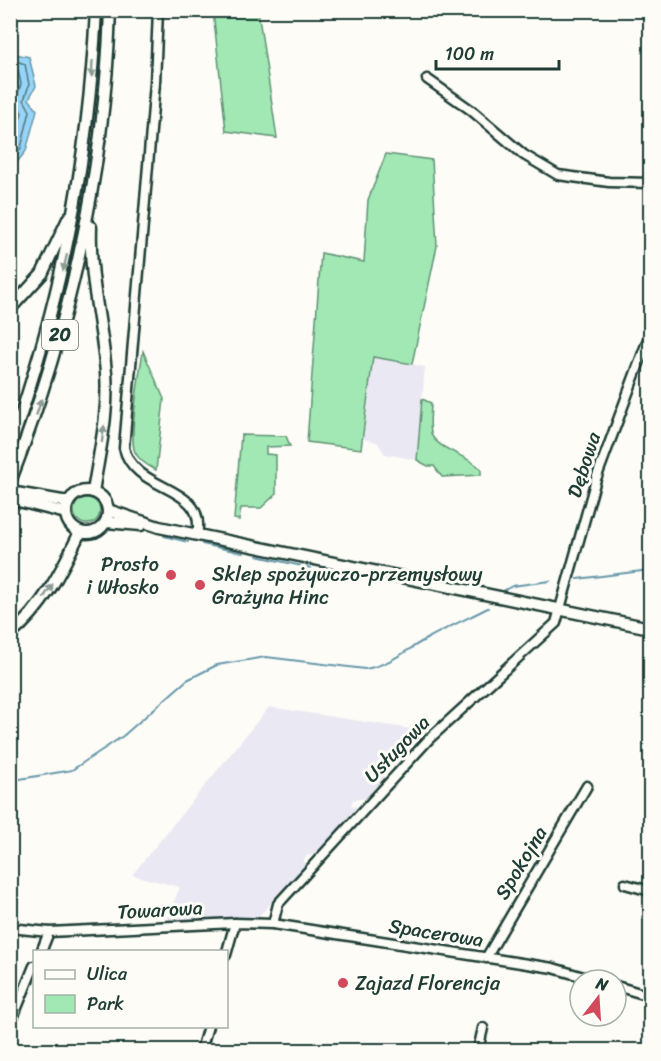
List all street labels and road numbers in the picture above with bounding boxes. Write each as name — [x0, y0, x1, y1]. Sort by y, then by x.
road number: 20 — [42, 320, 78, 350]
street label: Dębowa — [557, 427, 611, 502]
street label: Usługowa — [355, 707, 439, 791]
street label: Spokojna — [485, 819, 557, 907]
street label: Towarowa — [116, 890, 204, 930]
street label: Spacerowa — [386, 908, 486, 958]

